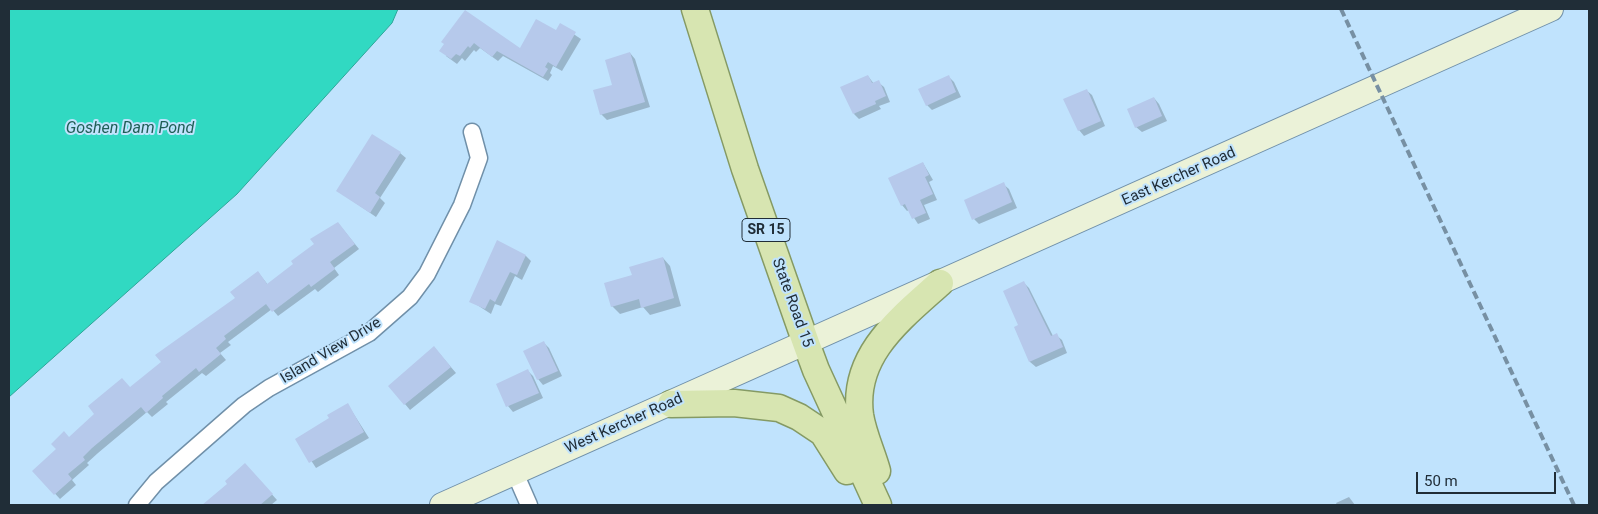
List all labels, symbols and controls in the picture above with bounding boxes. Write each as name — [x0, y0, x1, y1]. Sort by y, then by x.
water label: Goshen Dam Pond — [66, 119, 194, 139]
street label: East Kercher Road — [1119, 144, 1239, 210]
road number: SR 15 — [742, 218, 790, 242]
street label: State Road 15 — [768, 256, 816, 350]
street label: Island View Drive — [278, 314, 384, 388]
street label: West Kercher Road — [562, 390, 686, 458]
scale bar — [1418, 462, 1558, 494]
text: 50 m — [1424, 472, 1458, 490]

